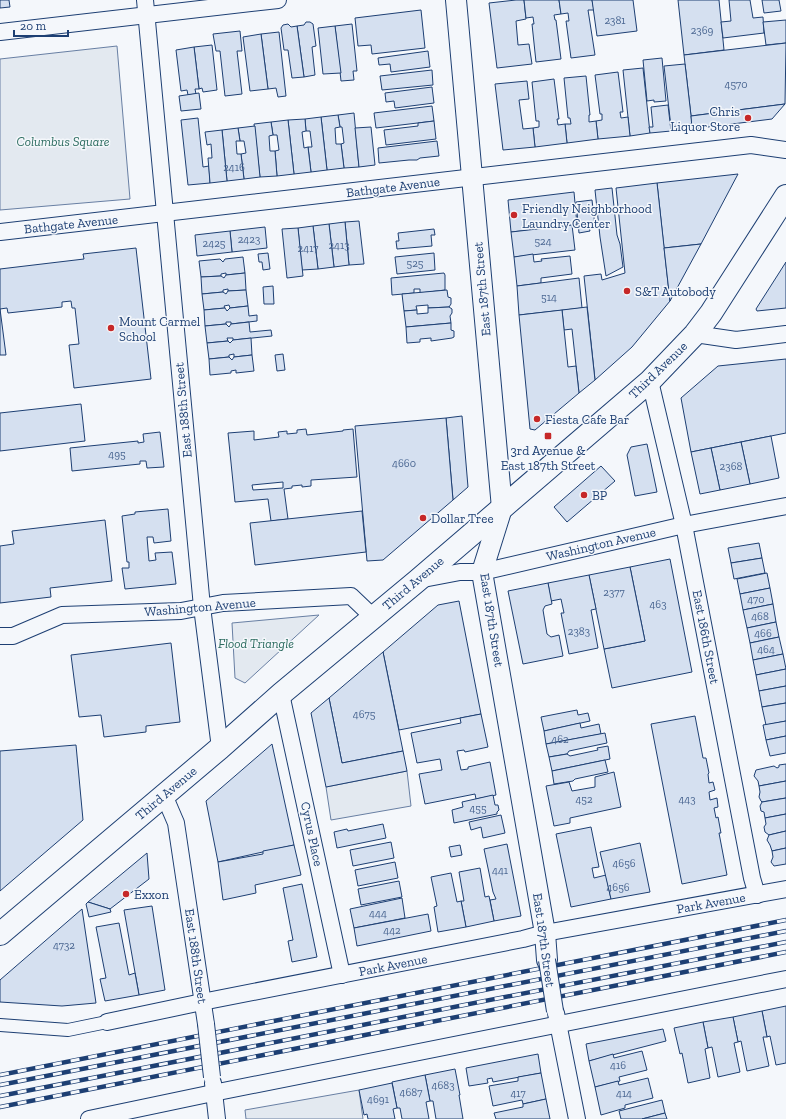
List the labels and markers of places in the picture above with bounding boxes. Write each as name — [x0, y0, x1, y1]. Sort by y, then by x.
place label: Chris Liquor Store — [670, 104, 740, 134]
marker: Chris Liquor Store — [743, 113, 753, 123]
place label: Friendly Neighborhood Laundry Center — [522, 201, 652, 231]
marker: Friendly Neighborhood Laundry Center — [509, 210, 519, 220]
place label: S&T Autobody — [635, 284, 716, 299]
marker: S&T Autobody — [622, 286, 632, 296]
place label: Mount Carmel School — [119, 314, 201, 344]
marker: Mount Carmel School — [106, 323, 116, 333]
place label: Fiesta Cafe Bar — [545, 412, 629, 427]
marker: Fiesta Cafe Bar — [532, 414, 542, 424]
marker: 3rd Avenue & East 187th Street — [543, 431, 553, 441]
place label: 3rd Avenue & East 187th Street — [501, 443, 596, 473]
place label: BP — [592, 488, 608, 503]
marker: BP — [579, 490, 589, 500]
place label: Dollar Tree — [431, 511, 494, 526]
marker: Dollar Tree — [418, 513, 428, 523]
place label: Exxon — [134, 887, 169, 902]
marker: Exxon — [121, 889, 131, 899]

